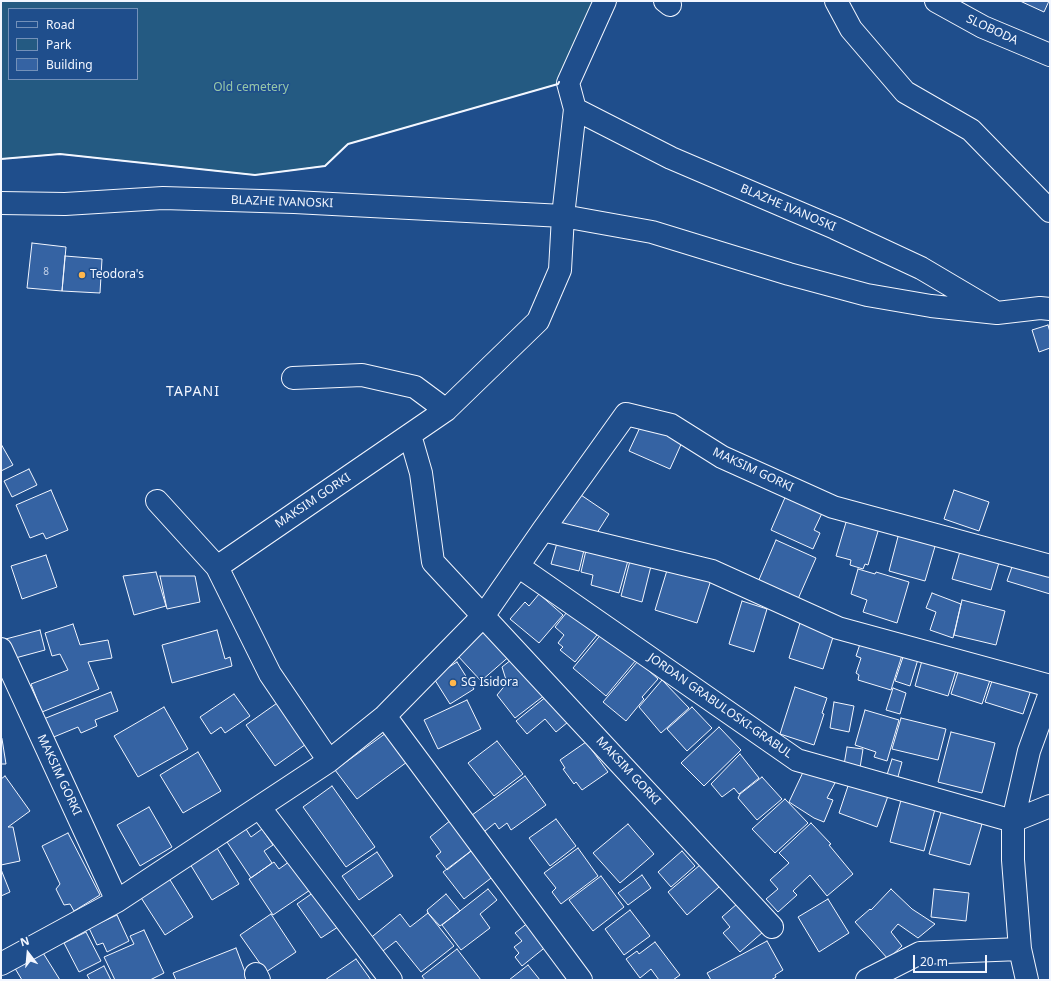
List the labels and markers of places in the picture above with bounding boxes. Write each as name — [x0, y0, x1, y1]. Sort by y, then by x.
place label: Teodora's — [90, 268, 144, 282]
marker: Teodora's — [77, 270, 87, 280]
place label: SG Isidora — [461, 676, 518, 690]
marker: SG Isidora — [448, 678, 458, 688]

